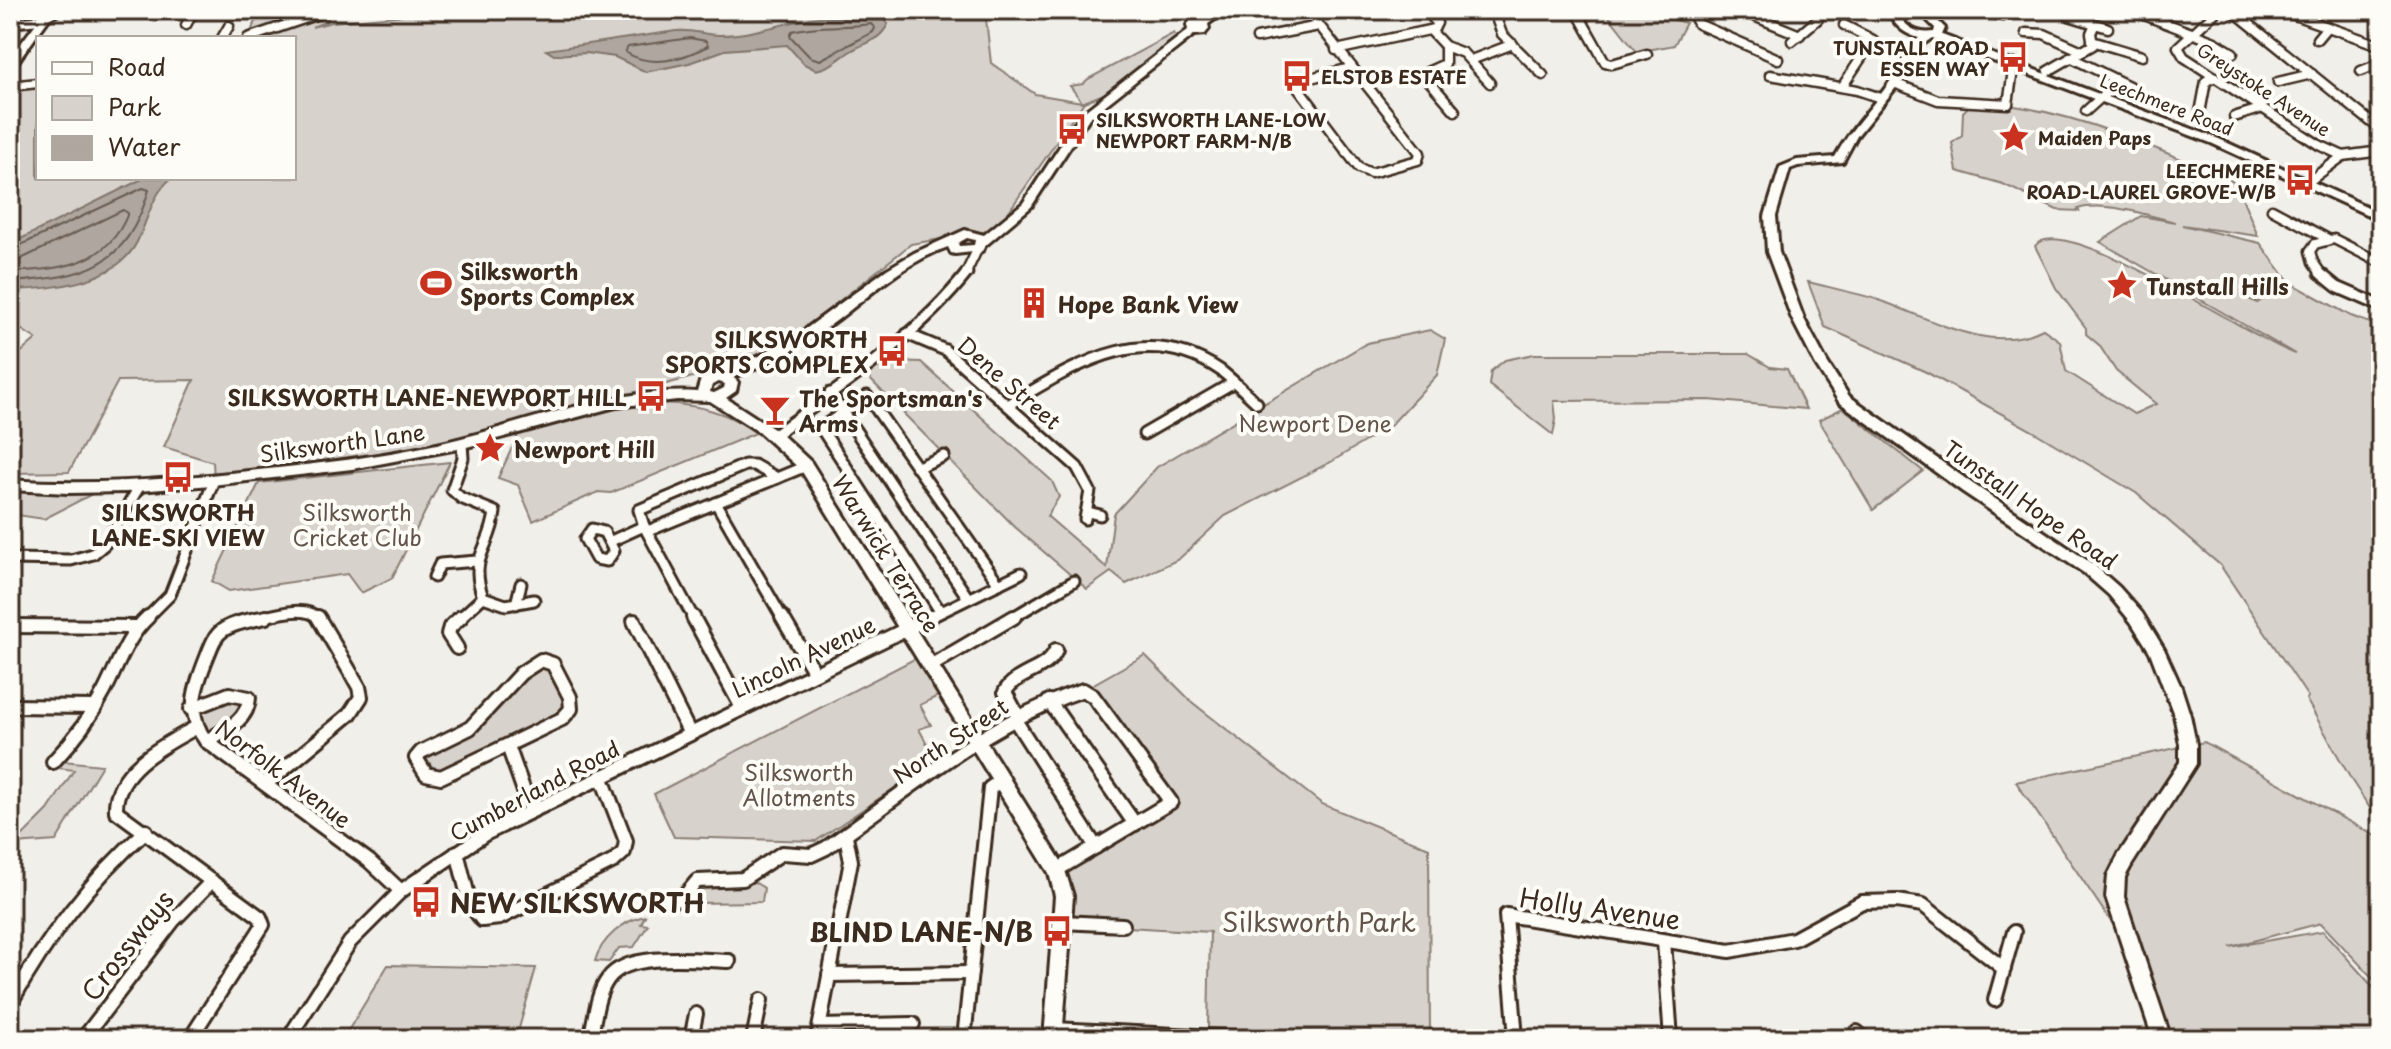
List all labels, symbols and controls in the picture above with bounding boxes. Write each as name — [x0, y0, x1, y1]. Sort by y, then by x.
place label: TUNSTALL ROAD ESSEN WAY — [1833, 34, 1989, 82]
legend — [36, 36, 296, 180]
street label: Greystoke Avenue — [2192, 36, 2336, 142]
bus stop icon: TUNSTALL ROAD ESSEN WAY — [1996, 40, 2030, 74]
text: Road — [108, 48, 166, 84]
bus stop icon: ELSTOB ESTATE — [1280, 59, 1314, 93]
place label: ELSTOB ESTATE — [1321, 63, 1467, 90]
street label: Leechmere Road — [2096, 66, 2238, 142]
text: Park — [108, 88, 162, 124]
place label: SILKSWORTH LANE-LOW NEWPORT FARM-N/B — [1096, 106, 1326, 154]
bus stop icon: SILKSWORTH LANE-LOW NEWPORT FARM-N/B — [1055, 112, 1089, 146]
place icon: Maiden Paps — [1997, 120, 2031, 154]
place label: Maiden Paps — [2038, 124, 2151, 151]
text: Water — [108, 128, 181, 164]
place label: LEECHMERE ROAD-LAUREL GROVE-W/B — [2026, 157, 2276, 205]
bus stop icon: LEECHMERE ROAD-LAUREL GROVE-W/B — [2283, 163, 2317, 197]
place label: Silksworth Sports Complex — [460, 254, 635, 312]
sports icon: Silksworth Sports Complex — [419, 266, 453, 300]
place icon: Tunstall Hills — [2105, 268, 2139, 302]
place label: Tunstall Hills — [2146, 269, 2289, 302]
building icon: Hope Bank View — [1017, 286, 1051, 320]
place label: Hope Bank View — [1058, 287, 1239, 320]
place label: SILKSWORTH SPORTS COMPLEX — [665, 322, 868, 380]
street label: Dene Street — [951, 328, 1069, 436]
bus stop icon: SILKSWORTH SPORTS COMPLEX — [875, 334, 909, 368]
bus stop icon: SILKSWORTH LANE-NEWPORT HILL — [634, 379, 668, 413]
place label: SILKSWORTH LANE-NEWPORT HILL — [227, 380, 627, 413]
place label: The Sportsman's Arms — [798, 381, 982, 439]
bar icon: The Sportsman's Arms — [758, 393, 792, 427]
park label: Newport Dene — [1238, 406, 1392, 439]
street label: Silksworth Lane — [257, 414, 427, 470]
place icon: Newport Hill — [473, 431, 507, 465]
street label: Tunstall Hope Road — [1937, 431, 2125, 577]
place label: Newport Hill — [514, 432, 655, 465]
bus stop icon: SILKSWORTH LANE-SKI VIEW — [161, 460, 195, 494]
street label: Warwick Terrace — [825, 468, 949, 638]
place label: SILKSWORTH LANE-SKI VIEW — [91, 495, 265, 553]
park label: Silksworth Cricket Club — [292, 495, 422, 553]
street label: Lincoln Avenue — [726, 607, 880, 705]
street label: North Street — [886, 689, 1014, 791]
street label: Norfolk Avenue — [209, 711, 359, 835]
street label: Cumberland Road — [443, 731, 625, 849]
park label: Silksworth Allotments — [743, 755, 855, 813]
street label: Holly Avenue — [1517, 877, 1683, 939]
street label: Crossways — [71, 881, 183, 1009]
place label: NEW SILKSWORTH — [450, 883, 705, 922]
bus stop icon: NEW SILKSWORTH — [409, 885, 443, 919]
park label: Silksworth Park — [1222, 902, 1416, 941]
place label: BLIND LANE-N/B — [809, 912, 1033, 951]
bus stop icon: BLIND LANE-N/B — [1040, 914, 1074, 948]

